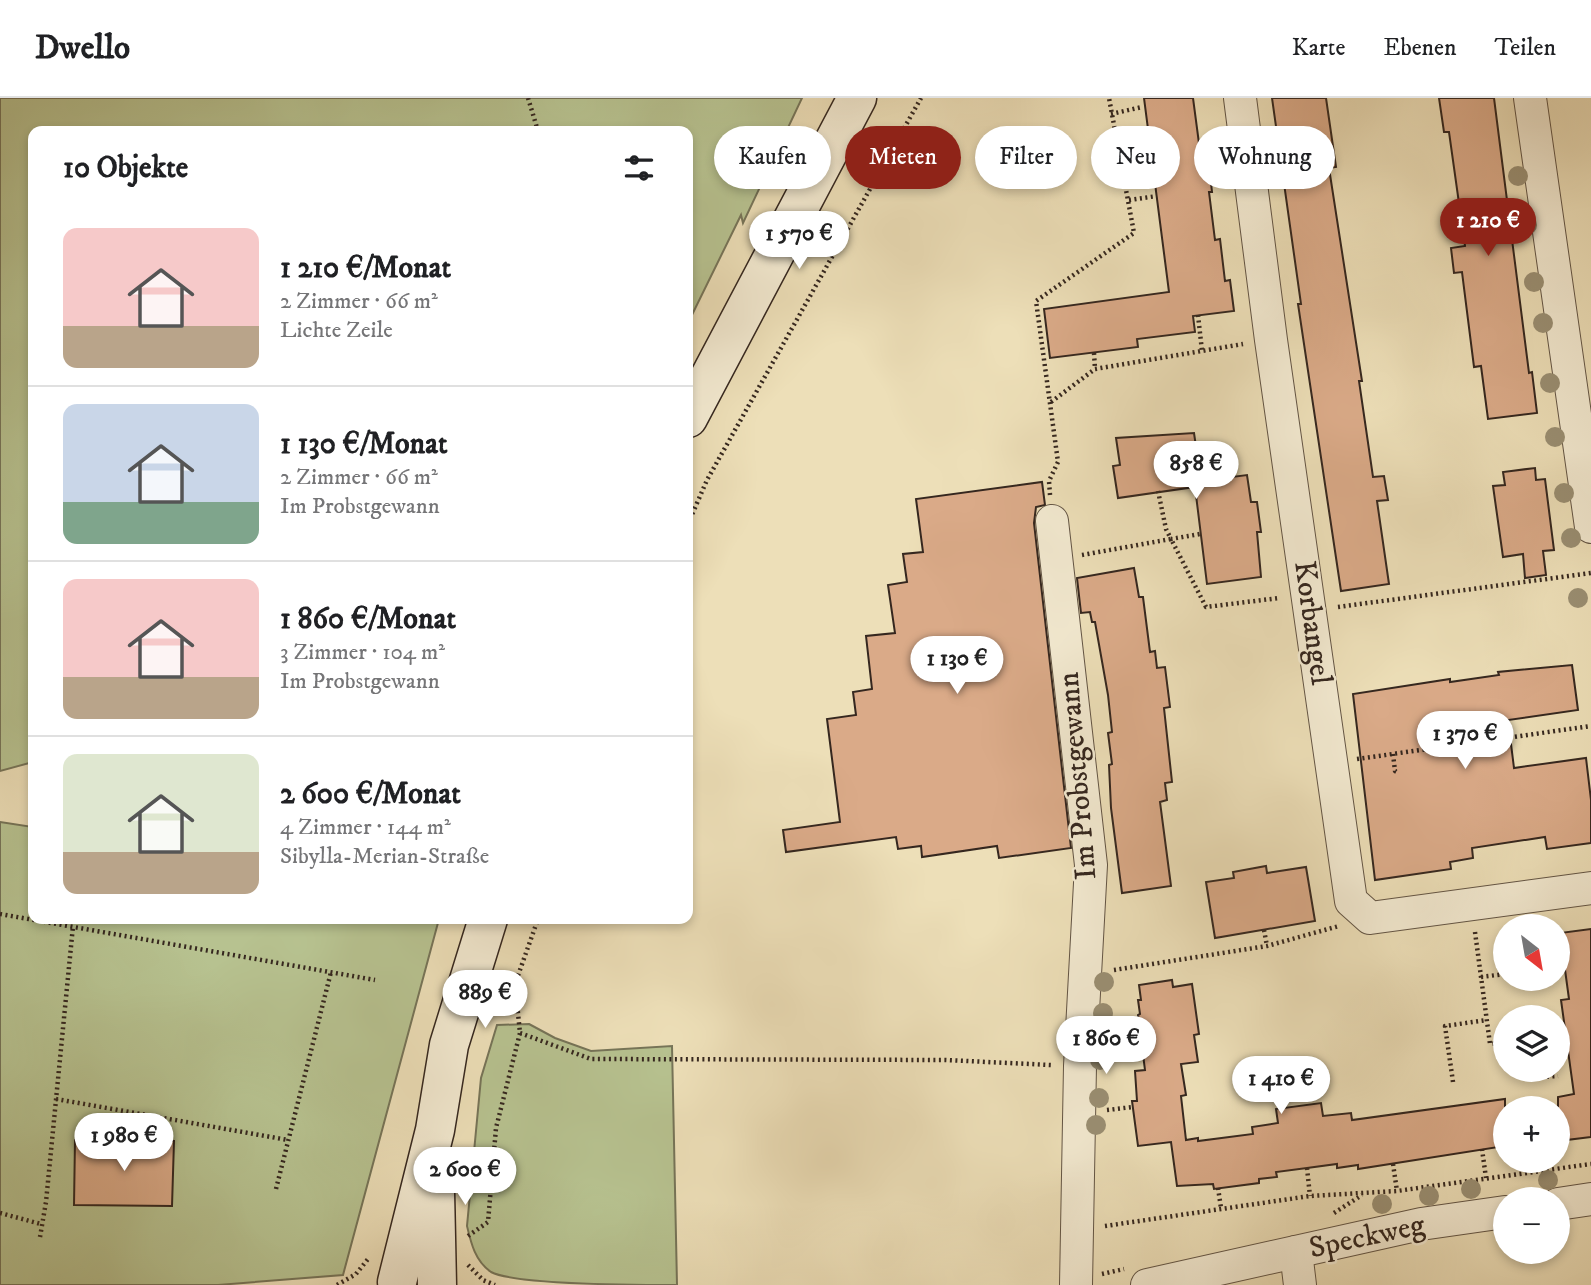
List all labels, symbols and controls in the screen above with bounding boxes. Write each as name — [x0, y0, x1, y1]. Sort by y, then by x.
text: Dwello — [35, 28, 130, 69]
text: Karte — [1292, 33, 1345, 63]
text: Ebenen — [1383, 33, 1457, 63]
text: Teilen — [1495, 33, 1556, 63]
chip: Kaufen — [714, 126, 831, 189]
chip: Mieten — [845, 126, 961, 189]
chip: Filter — [975, 126, 1077, 189]
chip: Neu — [1091, 126, 1180, 189]
chip: Wohnung — [1194, 126, 1335, 189]
icon: filters — [620, 149, 658, 187]
text: 10 Objekte — [63, 150, 188, 187]
pin: 1 210 € — [1423, 198, 1553, 258]
text: 1 210 € — [1456, 206, 1520, 235]
pin: 1 570 € — [734, 212, 864, 271]
text: 1 570 € — [765, 219, 833, 248]
text: 1 210 €/Monat — [280, 250, 451, 287]
icon: home — [119, 256, 203, 340]
text: 2 Zimmer · 66 m² — [280, 287, 438, 316]
text: Lichte Zeile — [280, 316, 393, 345]
text: 1 130 €/Monat — [280, 426, 448, 463]
icon: home — [119, 432, 203, 516]
pin: 858 € — [1147, 442, 1245, 501]
text: 858 € — [1170, 449, 1222, 478]
text: 2 Zimmer · 66 m² — [280, 463, 438, 492]
text: Im Probstgewann — [280, 492, 440, 521]
street label: Korbangel — [1285, 559, 1339, 687]
text: 1 860 €/Monat — [280, 601, 456, 638]
icon: home — [119, 607, 203, 691]
pin: 1 130 € — [892, 636, 1022, 696]
text: 3 Zimmer · 104 m² — [280, 638, 445, 667]
text: 1 130 € — [926, 644, 988, 673]
text: Im Probstgewann — [280, 667, 440, 696]
street label: Im Probstgewann — [1050, 670, 1106, 881]
pin: 1 370 € — [1400, 712, 1530, 771]
text: 1 370 € — [1433, 719, 1497, 748]
text: 2 600 €/Monat — [280, 776, 461, 813]
icon: home — [119, 782, 203, 866]
text: 4 Zimmer · 144 m² — [280, 813, 451, 842]
text: Sibylla-Merian-Straße — [280, 842, 489, 871]
north arrow — [1493, 914, 1570, 990]
map controls — [1493, 914, 1570, 1264]
pin: 889 € — [436, 970, 534, 1030]
text: 889 € — [459, 978, 511, 1007]
button: layers — [1493, 1005, 1570, 1082]
pin: 1 860 € — [1041, 1016, 1171, 1076]
text: 1 860 € — [1072, 1024, 1140, 1053]
pin: 1 410 € — [1216, 1056, 1346, 1116]
text: 1 410 € — [1248, 1064, 1314, 1093]
button: + — [1493, 1096, 1570, 1173]
pin: 1 980 € — [59, 1114, 189, 1173]
text: 1 980 € — [90, 1121, 158, 1150]
pin: 2 600 € — [400, 1148, 530, 1207]
text: 2 600 € — [429, 1155, 501, 1184]
button: − — [1493, 1187, 1570, 1264]
street label: Speckweg — [1306, 1207, 1429, 1267]

